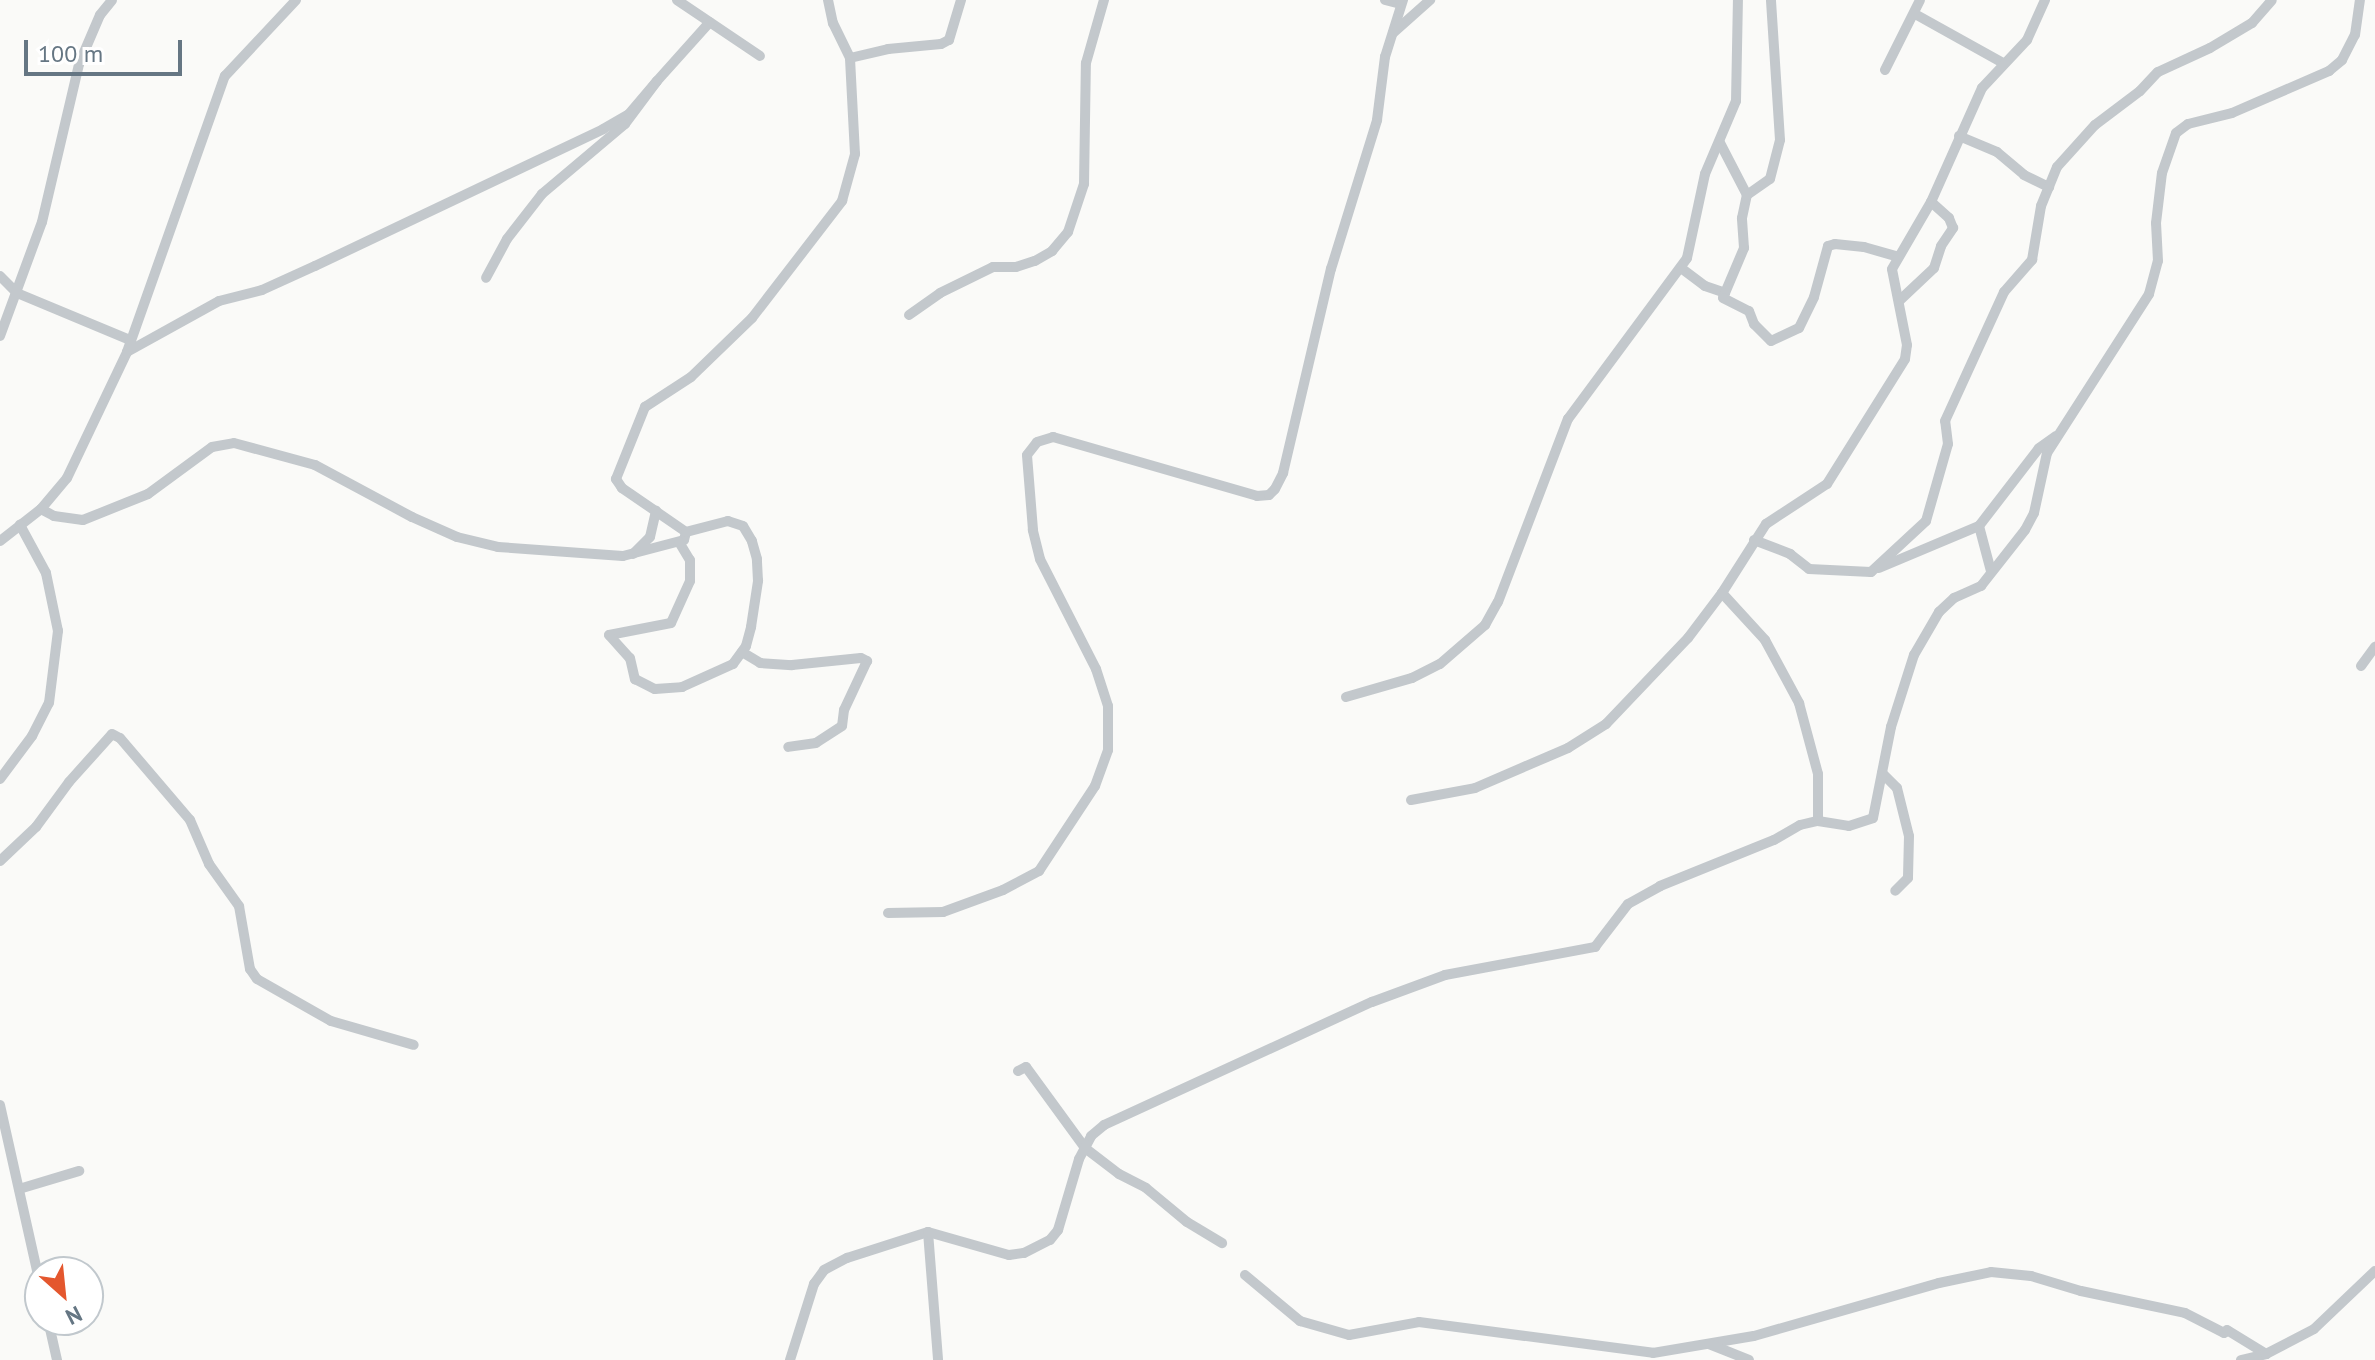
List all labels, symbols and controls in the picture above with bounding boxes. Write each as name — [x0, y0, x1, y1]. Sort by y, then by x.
scale bar — [28, 24, 186, 74]
text: 100 m — [38, 38, 103, 69]
north arrow — [24, 1256, 104, 1336]
text: N — [61, 1300, 87, 1331]

